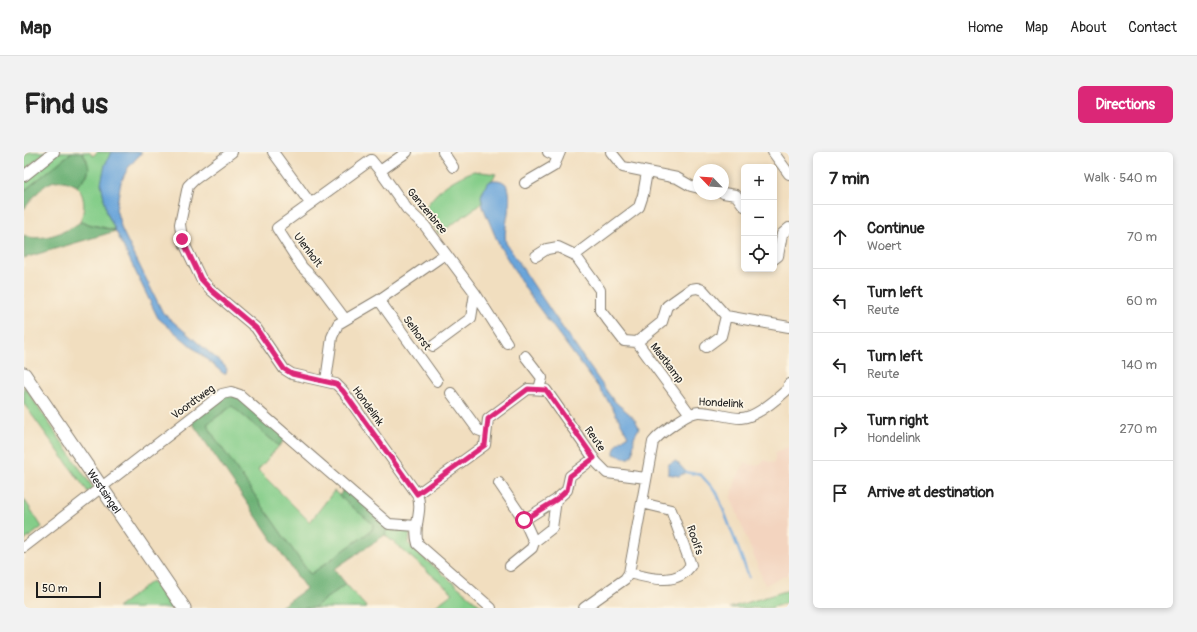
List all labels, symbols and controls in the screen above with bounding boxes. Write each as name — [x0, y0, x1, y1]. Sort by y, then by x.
text: Map — [20, 16, 51, 40]
text: Home — [968, 19, 1003, 36]
text: Map — [1025, 19, 1048, 36]
text: About — [1070, 19, 1106, 36]
text: Contact — [1128, 19, 1177, 36]
button: Directions — [1078, 86, 1173, 123]
text: Find us — [24, 87, 108, 122]
north arrow — [693, 164, 729, 200]
map controls — [741, 164, 777, 272]
button: + — [741, 164, 777, 200]
text: 7 min — [829, 168, 869, 189]
text: Walk · 540 m — [1084, 170, 1157, 186]
street label: Ganzenbree — [404, 186, 450, 237]
button: − — [741, 200, 777, 236]
text: Continue — [867, 219, 925, 238]
icon: ahead — [829, 226, 851, 248]
text: 70 m — [1127, 229, 1157, 245]
route end — [173, 230, 191, 248]
street label: Ulenholt — [291, 230, 325, 270]
button: locate — [741, 236, 777, 272]
text: Woert — [867, 238, 901, 254]
text: Turn left — [867, 283, 923, 302]
icon: left — [829, 290, 851, 312]
text: 60 m — [1126, 293, 1157, 309]
text: Reute — [867, 302, 899, 318]
street label: Selhorst — [400, 313, 434, 353]
street label: Maatkamp — [648, 340, 686, 386]
text: Turn left — [867, 347, 923, 366]
icon: left — [829, 354, 851, 376]
text: 140 m — [1121, 357, 1157, 373]
text: Reute — [867, 366, 899, 382]
street label: Voordtweg — [169, 382, 218, 422]
street label: Hondelink — [349, 384, 387, 428]
street label: Hondelink — [698, 395, 744, 411]
text: Turn right — [867, 411, 928, 430]
icon: right — [829, 418, 851, 440]
text: 270 m — [1120, 421, 1157, 437]
street label: Reute — [582, 424, 608, 454]
text: Hondelink — [867, 430, 920, 446]
street label: Westsingel — [84, 467, 124, 516]
icon: arrive — [829, 482, 851, 504]
text: Arrive at destination — [867, 483, 994, 502]
route start — [515, 511, 533, 529]
street label: Roolfs — [684, 524, 706, 556]
scale bar — [36, 580, 101, 599]
text: 50 m — [42, 582, 68, 595]

